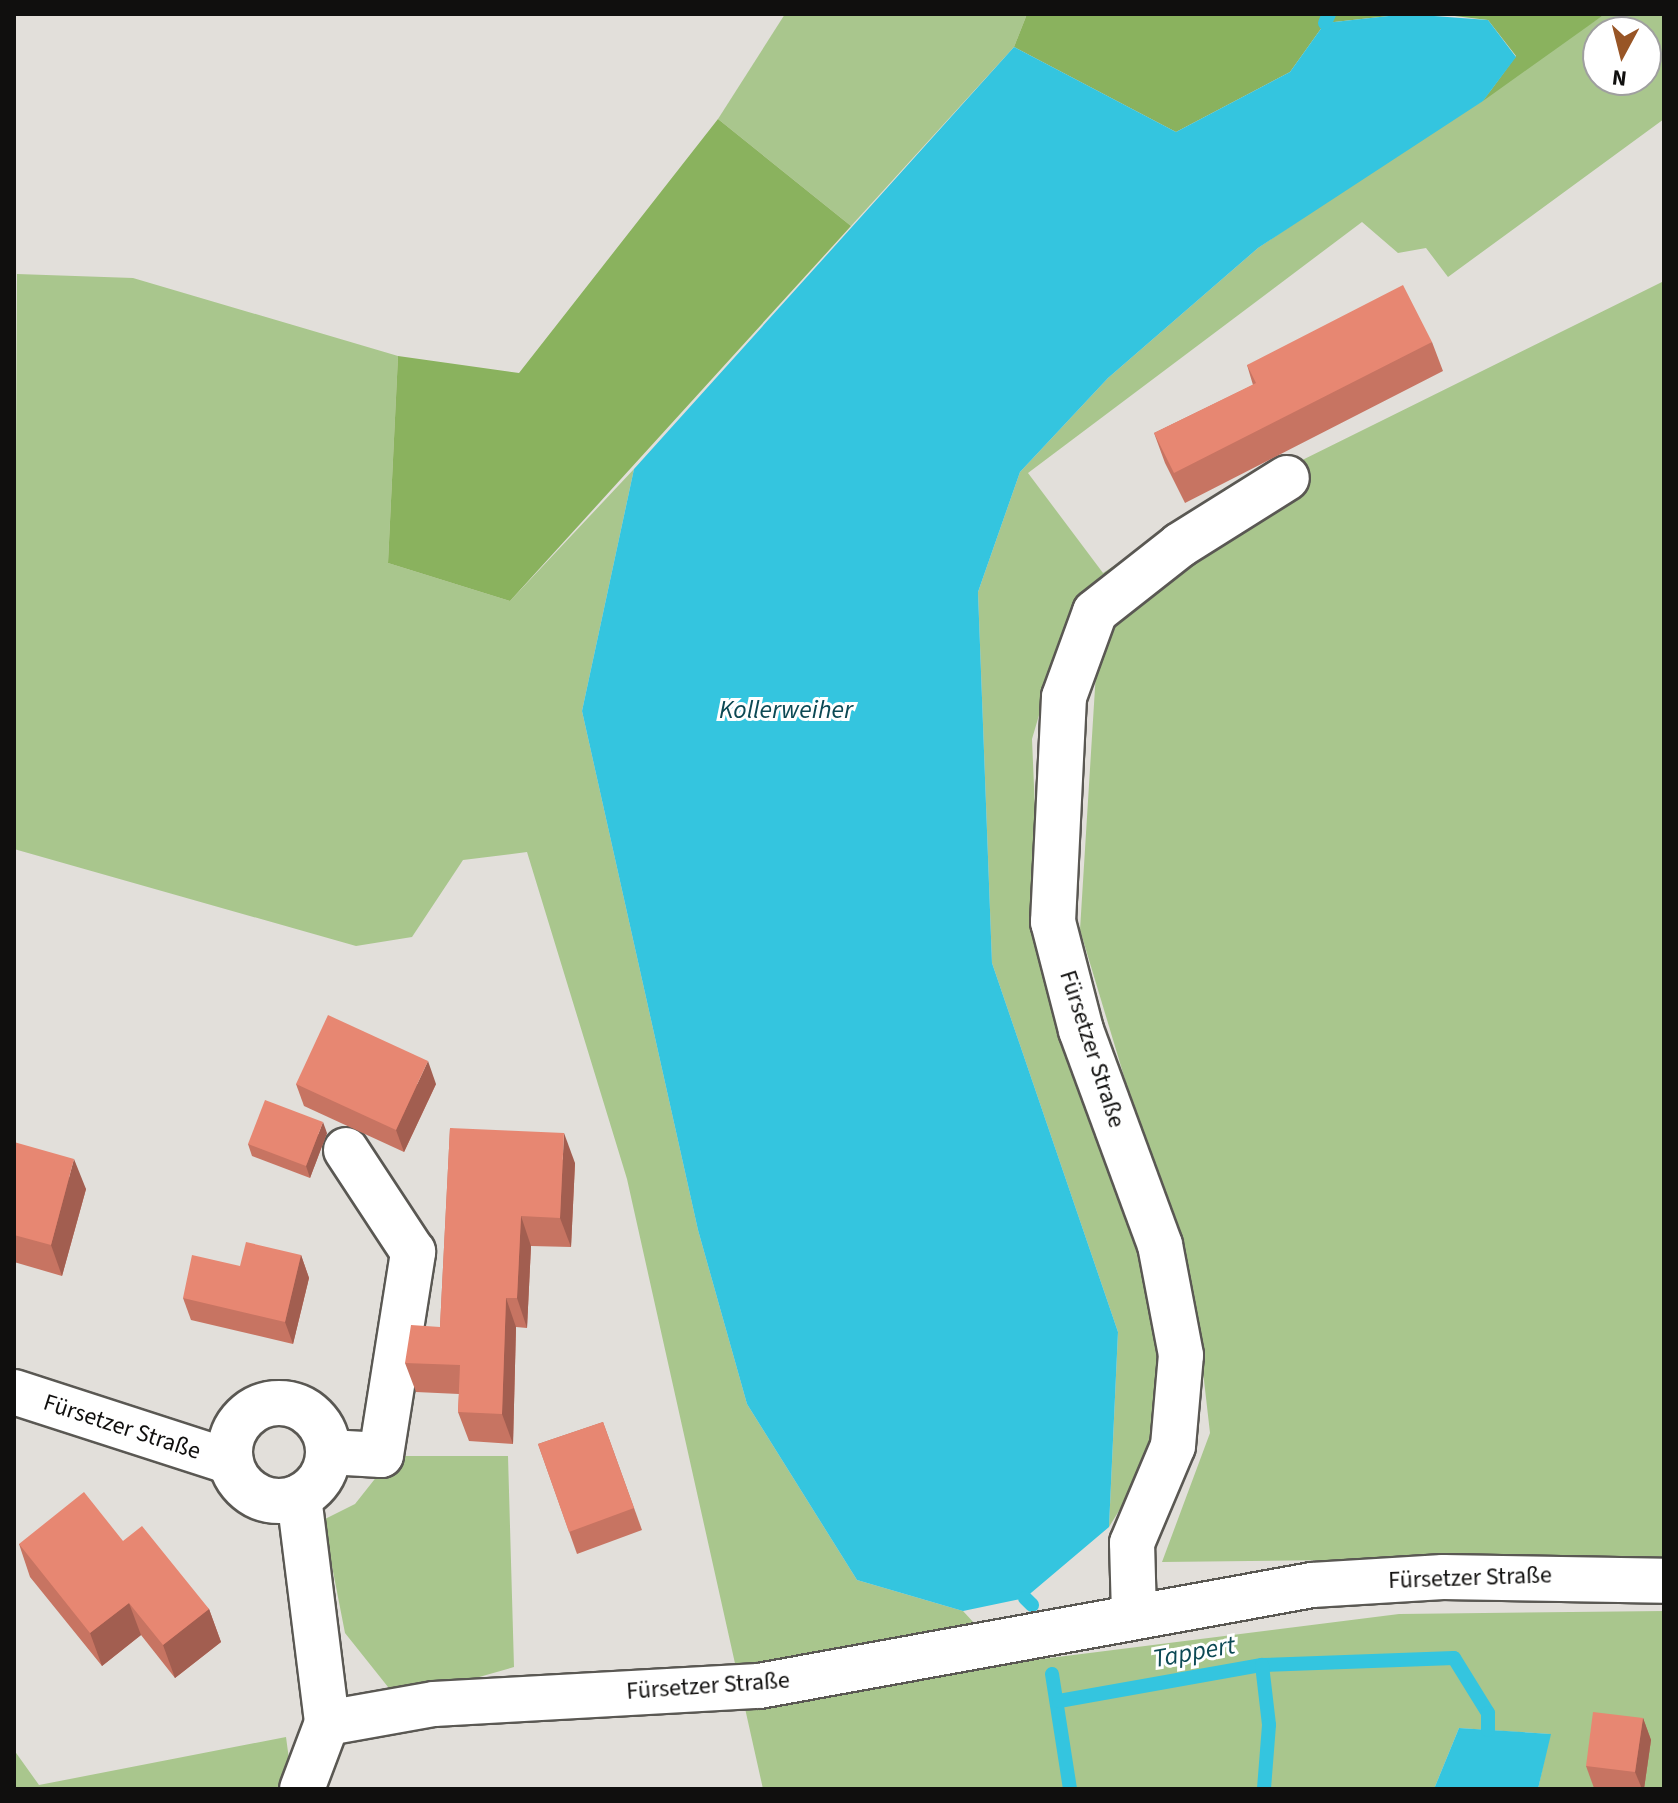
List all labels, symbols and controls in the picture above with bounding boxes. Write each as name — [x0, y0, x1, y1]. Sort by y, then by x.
north arrow — [1582, 16, 1662, 96]
text: N — [1610, 61, 1629, 95]
water label: Kollerweiher — [719, 694, 853, 726]
street label: Fürsetzer Straße — [1053, 967, 1131, 1131]
street label: Fürsetzer Straße — [40, 1388, 204, 1466]
street label: Fürsetzer Straße — [1388, 1561, 1552, 1595]
water label: Tappert — [1150, 1629, 1238, 1675]
street label: Fürsetzer Straße — [625, 1666, 791, 1706]

